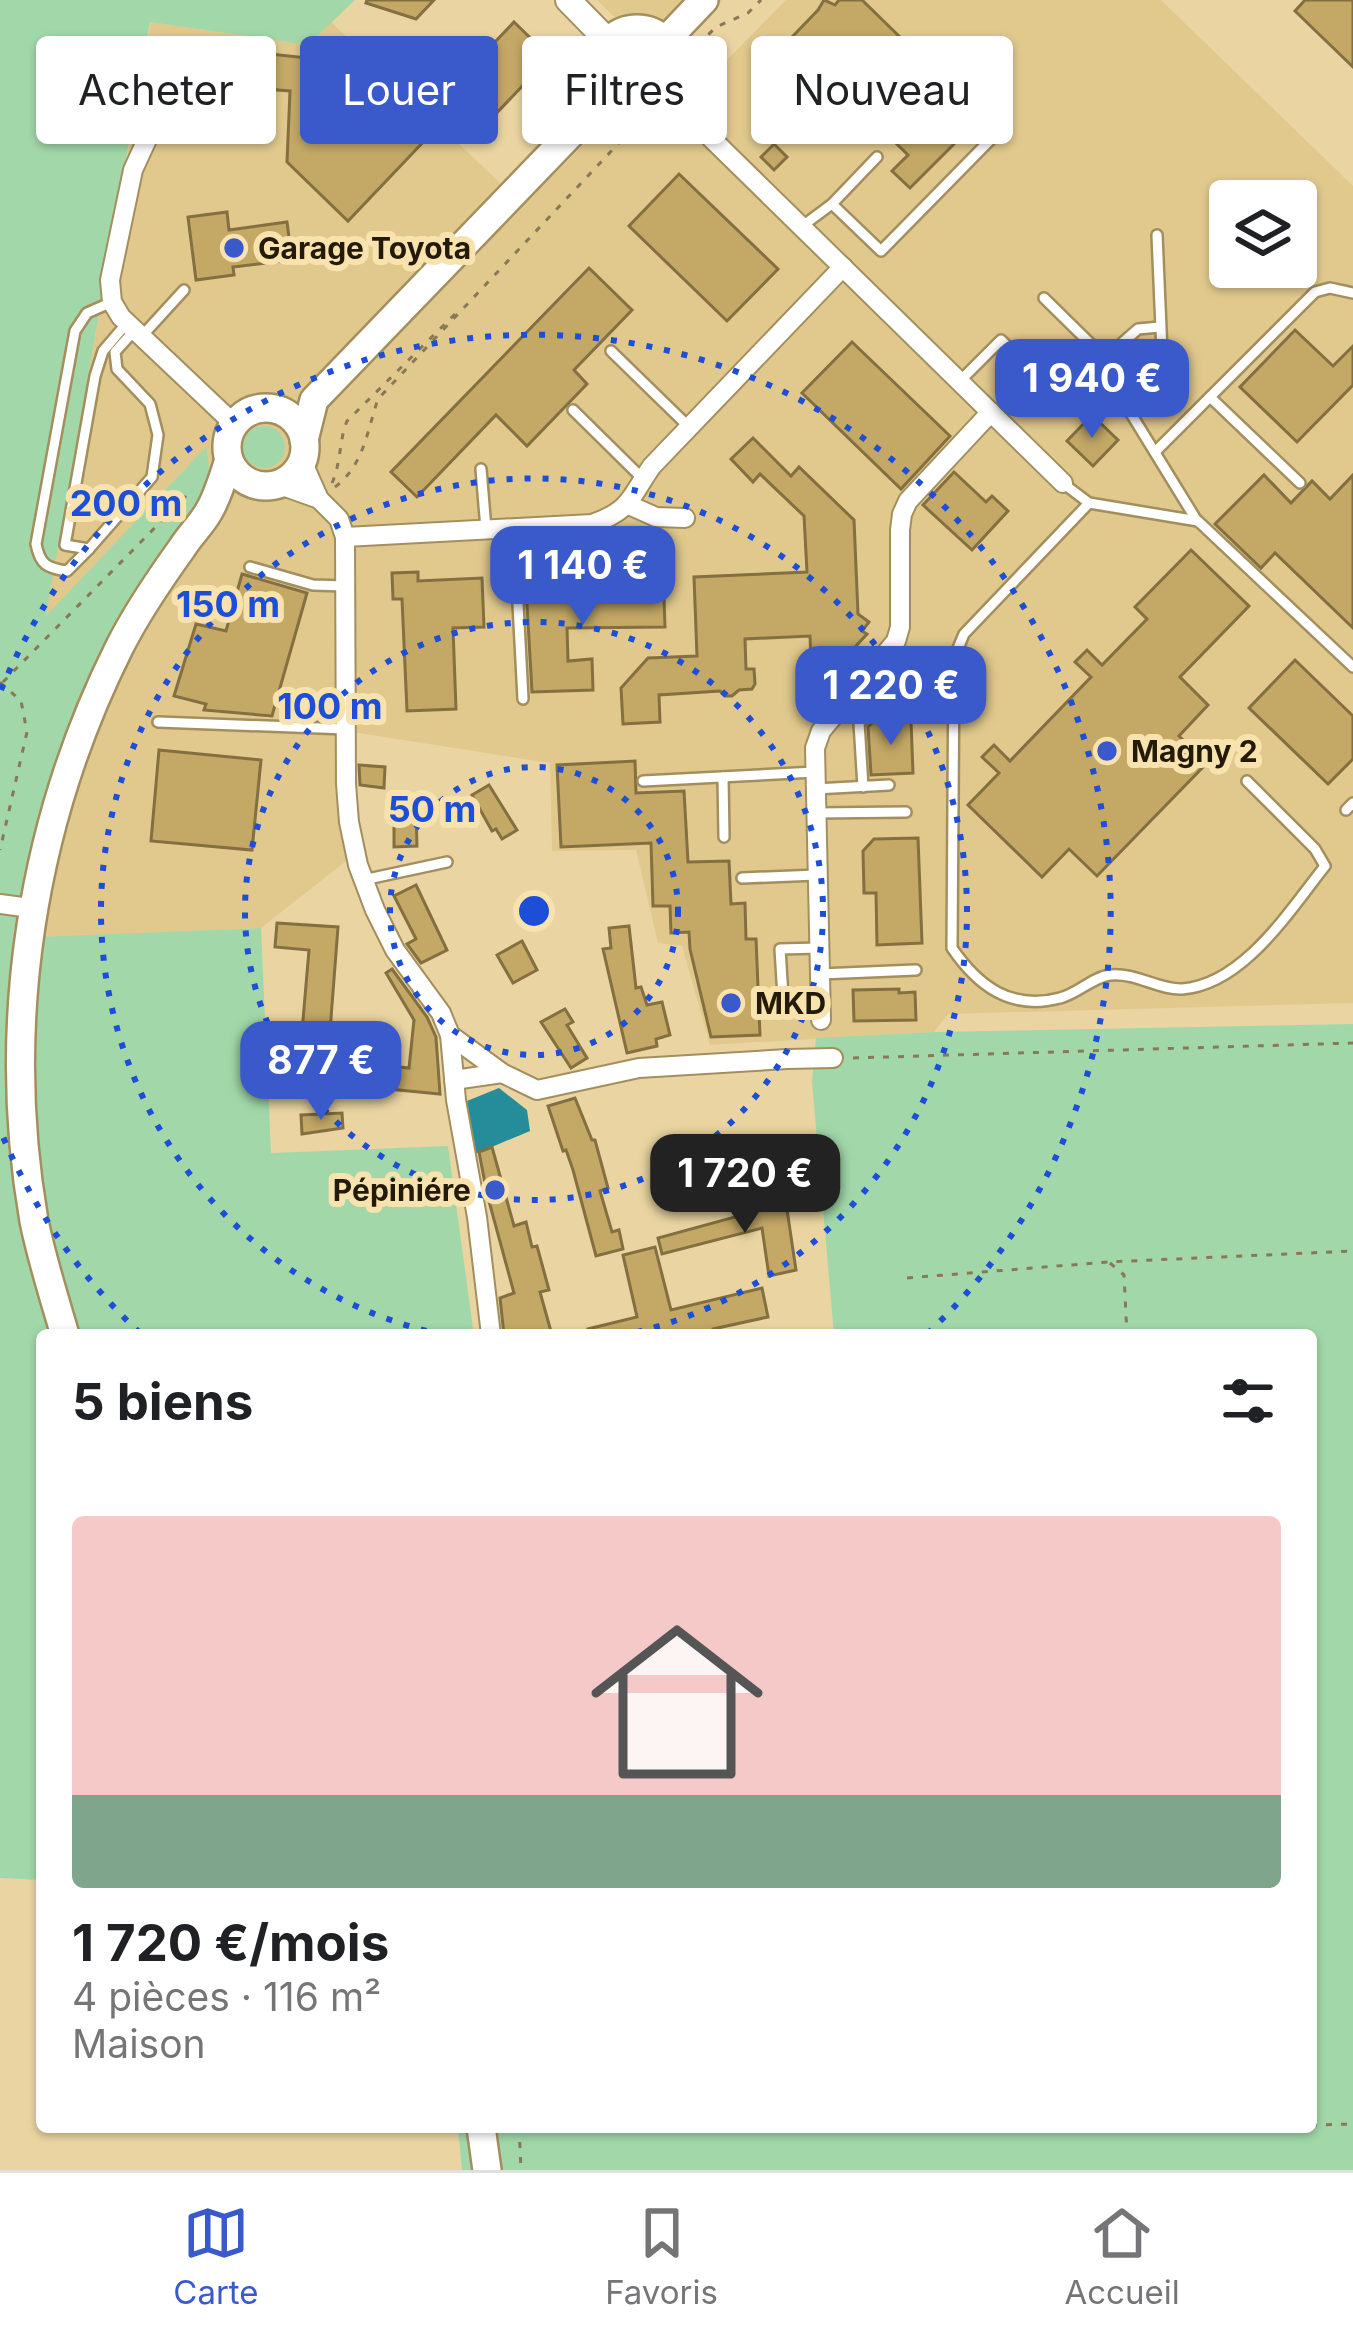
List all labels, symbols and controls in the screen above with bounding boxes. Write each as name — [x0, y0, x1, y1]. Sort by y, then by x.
chip: Acheter — [36, 36, 276, 144]
chip: Louer — [300, 36, 498, 144]
chip: Filtres — [522, 36, 727, 144]
chip: Nouveau — [751, 36, 1013, 144]
map controls — [1209, 180, 1317, 288]
button: layers — [1209, 180, 1317, 288]
place label: Garage Toyota — [258, 230, 471, 266]
marker: Garage Toyota — [221, 235, 247, 261]
pin: 1 940 € — [981, 339, 1203, 441]
text: 1 940 € — [1022, 354, 1162, 401]
text: 200 m — [70, 481, 182, 525]
pin: 1 140 € — [472, 526, 694, 628]
text: 1 140 € — [517, 541, 649, 588]
text: 150 m — [176, 582, 280, 626]
pin: 1 220 € — [780, 646, 1002, 748]
text: 1 220 € — [822, 661, 960, 708]
text: 100 m — [277, 684, 383, 728]
place label: Magny 2 — [1131, 733, 1258, 769]
marker: Magny 2 — [1094, 738, 1120, 764]
text: 50 m — [388, 787, 476, 831]
centre of rings — [513, 890, 555, 932]
place label: MKD — [755, 985, 826, 1021]
marker: MKD — [718, 990, 744, 1016]
pin: 877 € — [237, 1021, 405, 1123]
text: 877 € — [267, 1036, 375, 1083]
pin: 1 720 € — [634, 1134, 856, 1236]
text: 1 720 € — [677, 1149, 813, 1196]
place label: Pépiniére — [333, 1172, 471, 1208]
marker: Pépiniére — [482, 1177, 508, 1203]
icon: filters — [1215, 1368, 1281, 1434]
text: 5 biens — [72, 1371, 253, 1432]
icon: home — [569, 1594, 785, 1810]
text: 1 720 €/mois — [72, 1912, 389, 1973]
text: 4 pièces · 116 m² — [72, 1973, 381, 2020]
text: Maison — [72, 2020, 206, 2067]
tab: Carte — [173, 2200, 259, 2312]
tab: Favoris — [605, 2200, 718, 2312]
tab: Accueil — [1064, 2200, 1180, 2312]

